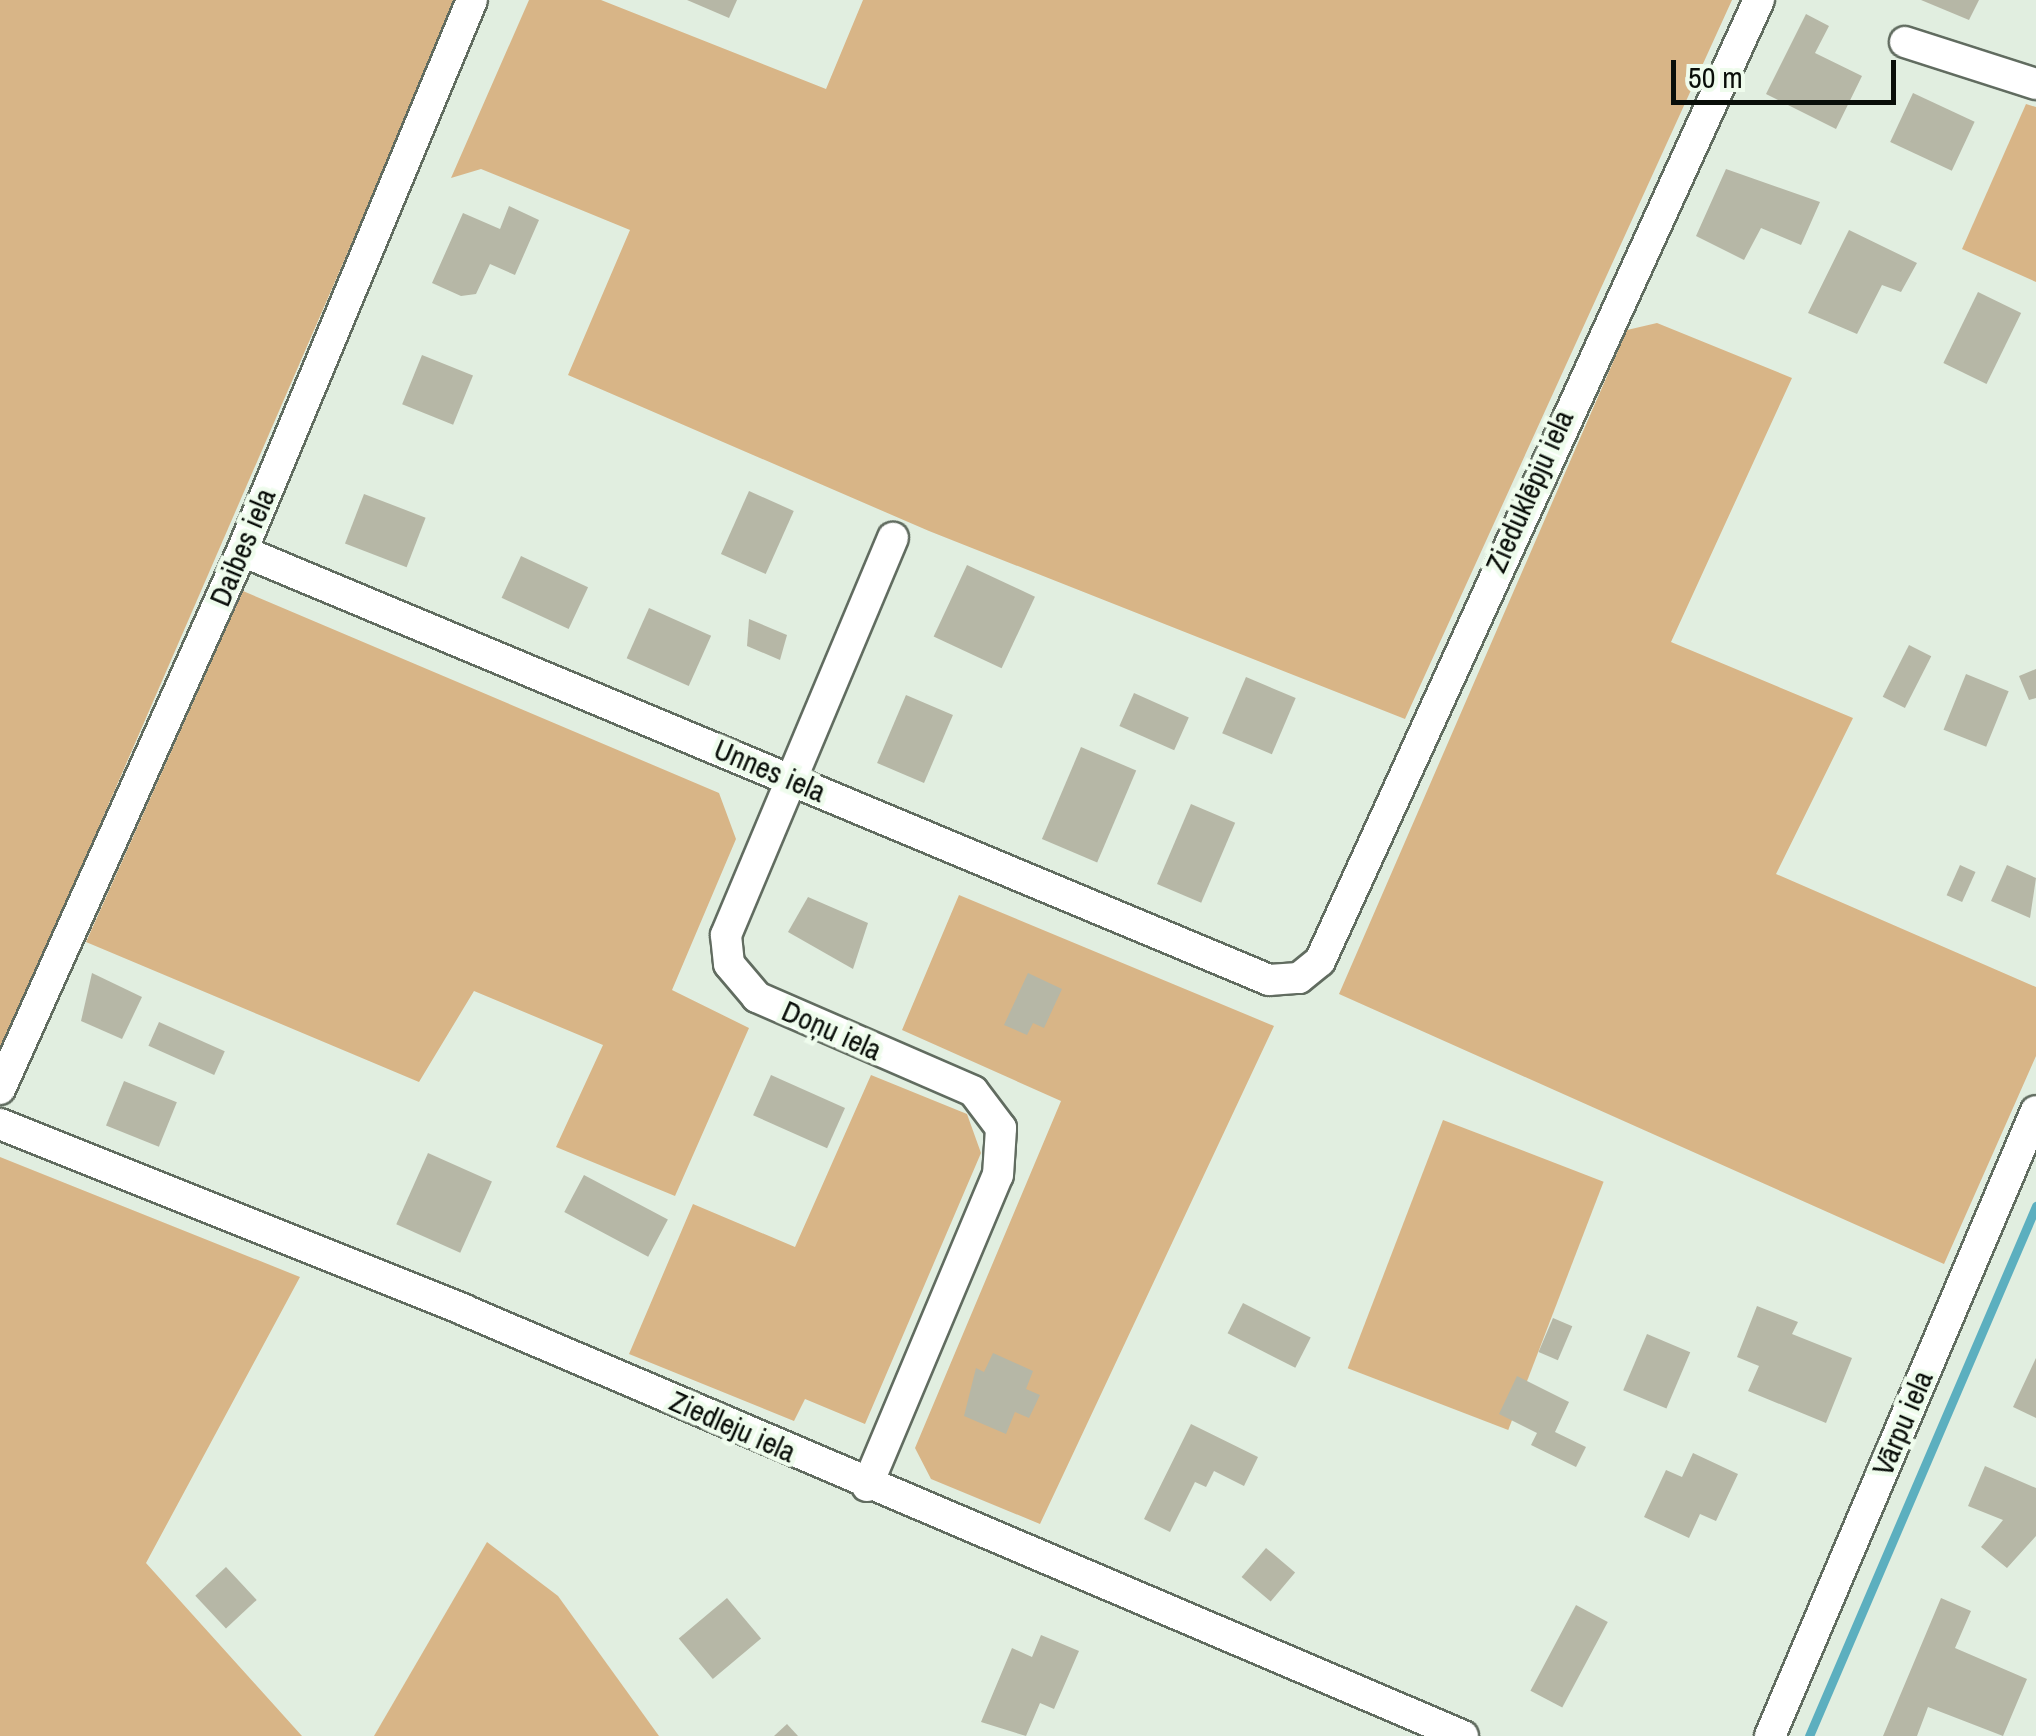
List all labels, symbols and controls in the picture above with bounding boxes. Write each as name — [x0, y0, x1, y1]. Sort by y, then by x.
scale bar — [1676, 40, 1901, 102]
text: 50 m — [1688, 57, 1743, 97]
street label: Zieduklēpju iela — [1477, 404, 1581, 578]
street label: Daibes iela — [201, 483, 283, 611]
street label: Unnes iela — [709, 730, 831, 810]
street label: Doņu iela — [777, 992, 887, 1068]
street label: Vārpu iela — [1864, 1365, 1940, 1481]
street label: Ziedleju iela — [664, 1382, 802, 1470]

